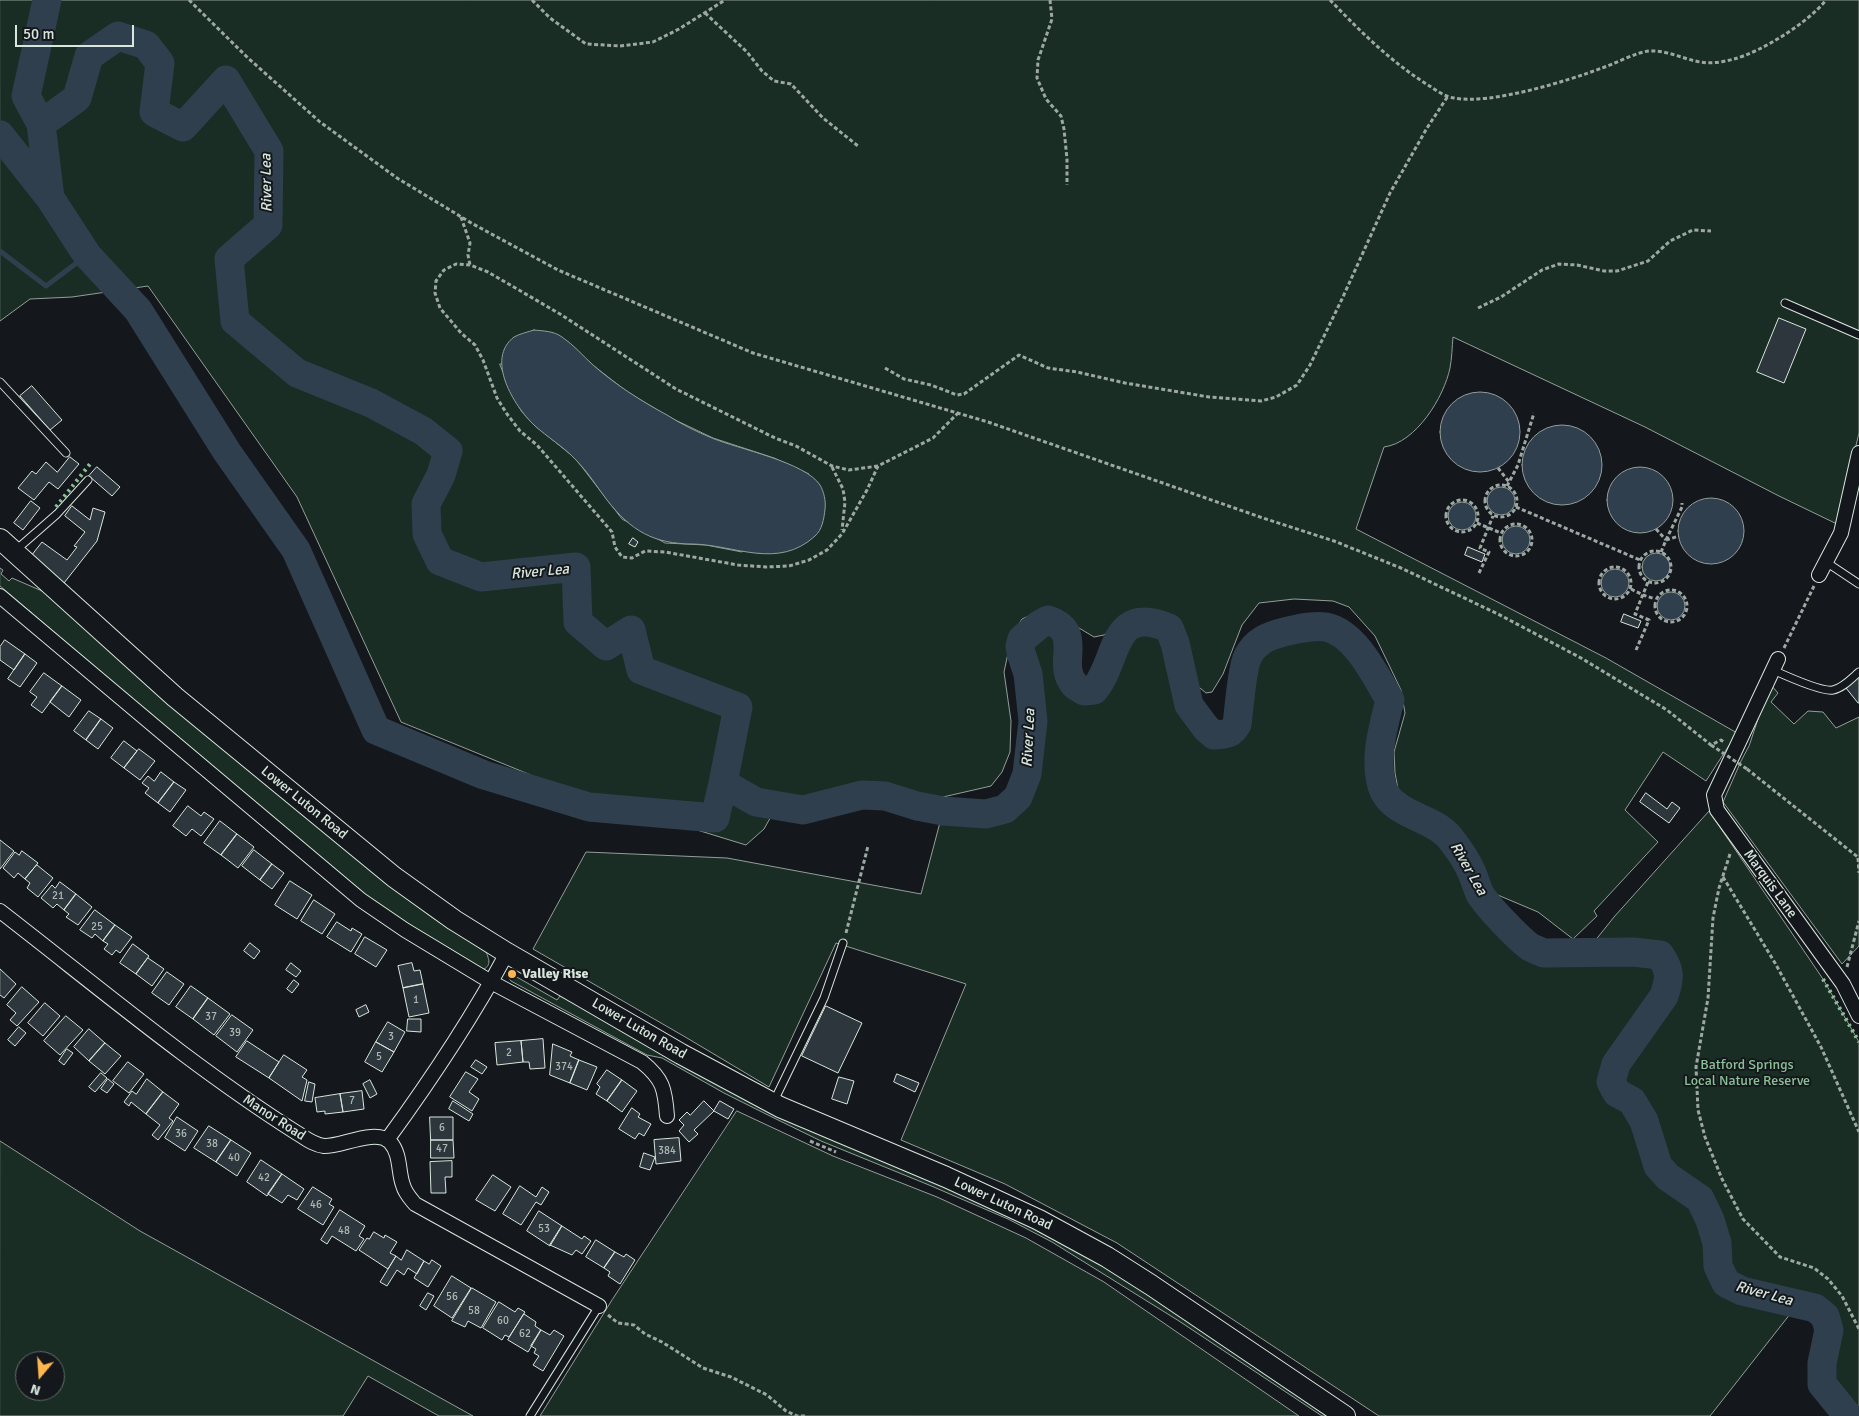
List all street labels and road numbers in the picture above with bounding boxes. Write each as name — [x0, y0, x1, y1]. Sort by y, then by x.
street label: Lower Luton Road — [257, 763, 351, 843]
street label: Marquis Lane — [1740, 847, 1800, 921]
street label: Lower Luton Road — [589, 995, 689, 1063]
street label: Manor Road — [239, 1091, 309, 1145]
street label: Lower Luton Road — [951, 1174, 1055, 1234]

